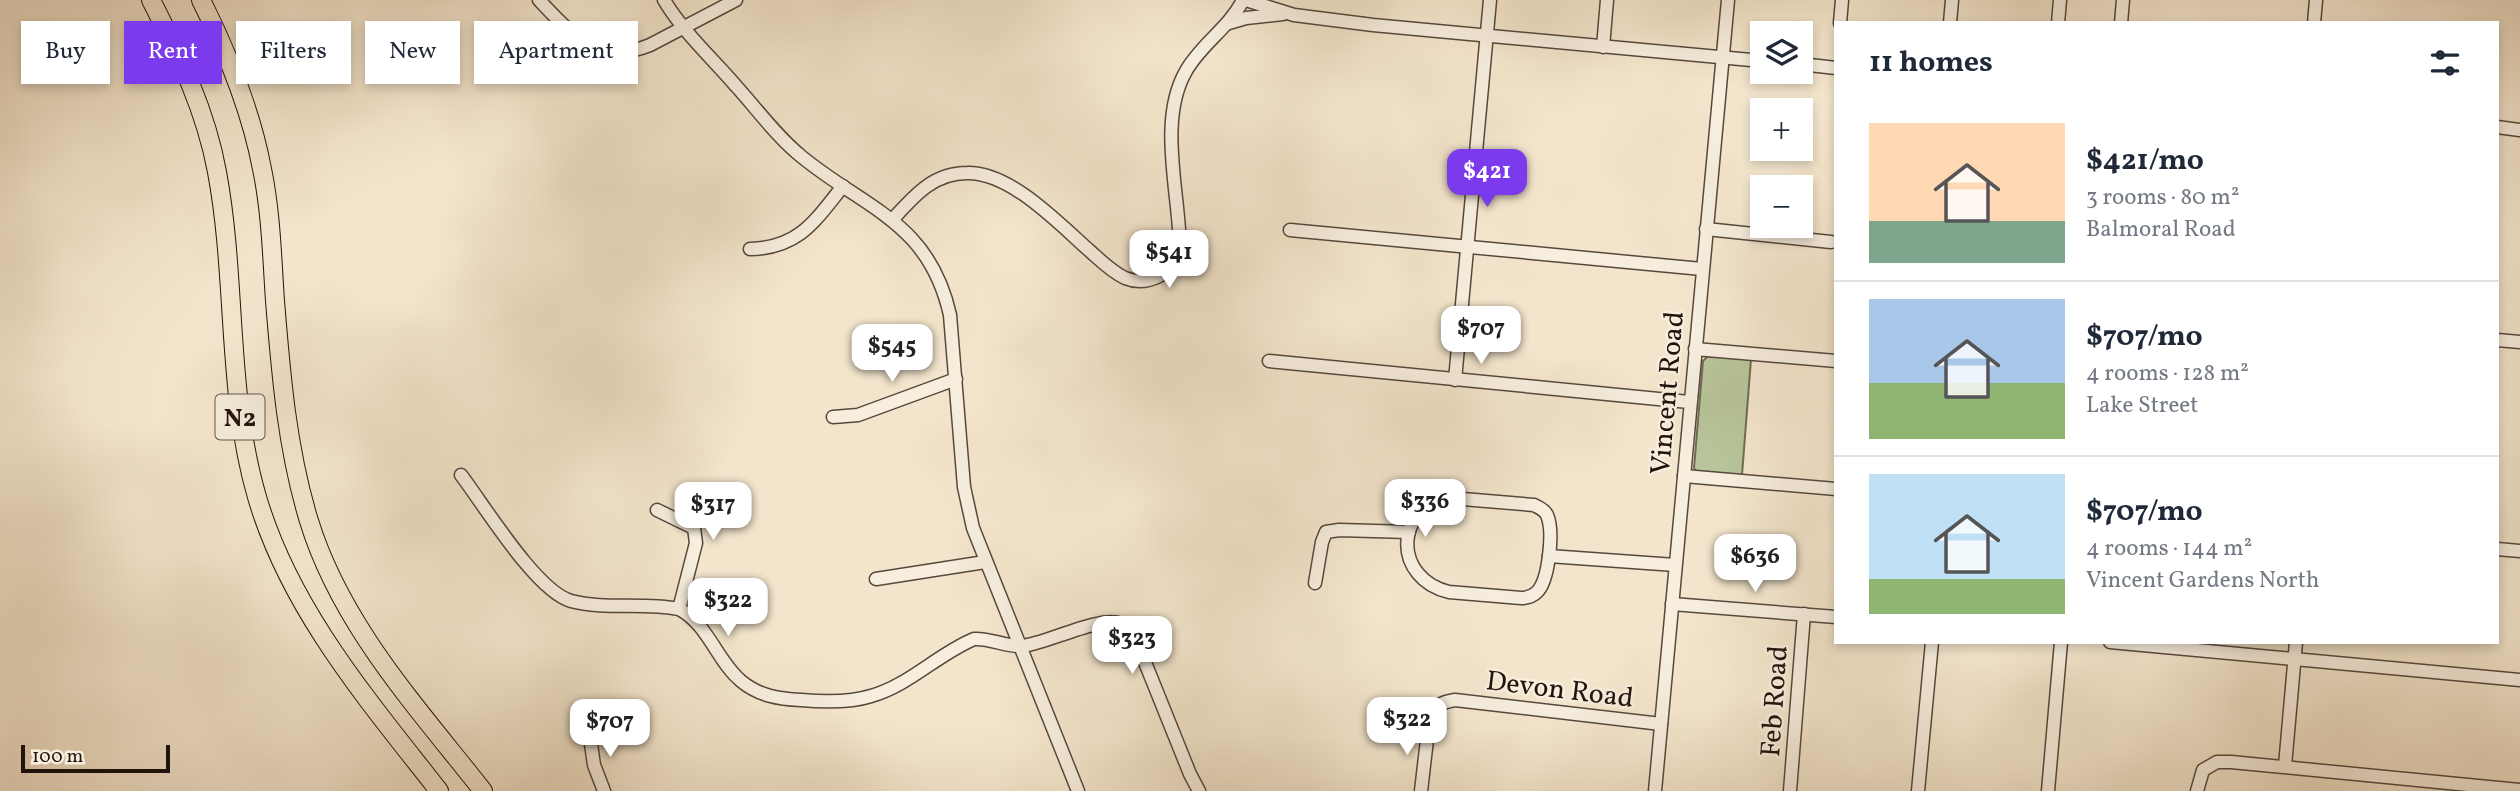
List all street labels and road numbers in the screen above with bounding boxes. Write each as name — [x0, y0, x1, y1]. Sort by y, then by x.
street label: Vincent Road — [1642, 310, 1695, 477]
road number: N2 — [216, 394, 264, 440]
street label: Feb Road — [1752, 644, 1799, 758]
street label: Devon Road — [1484, 662, 1636, 719]

